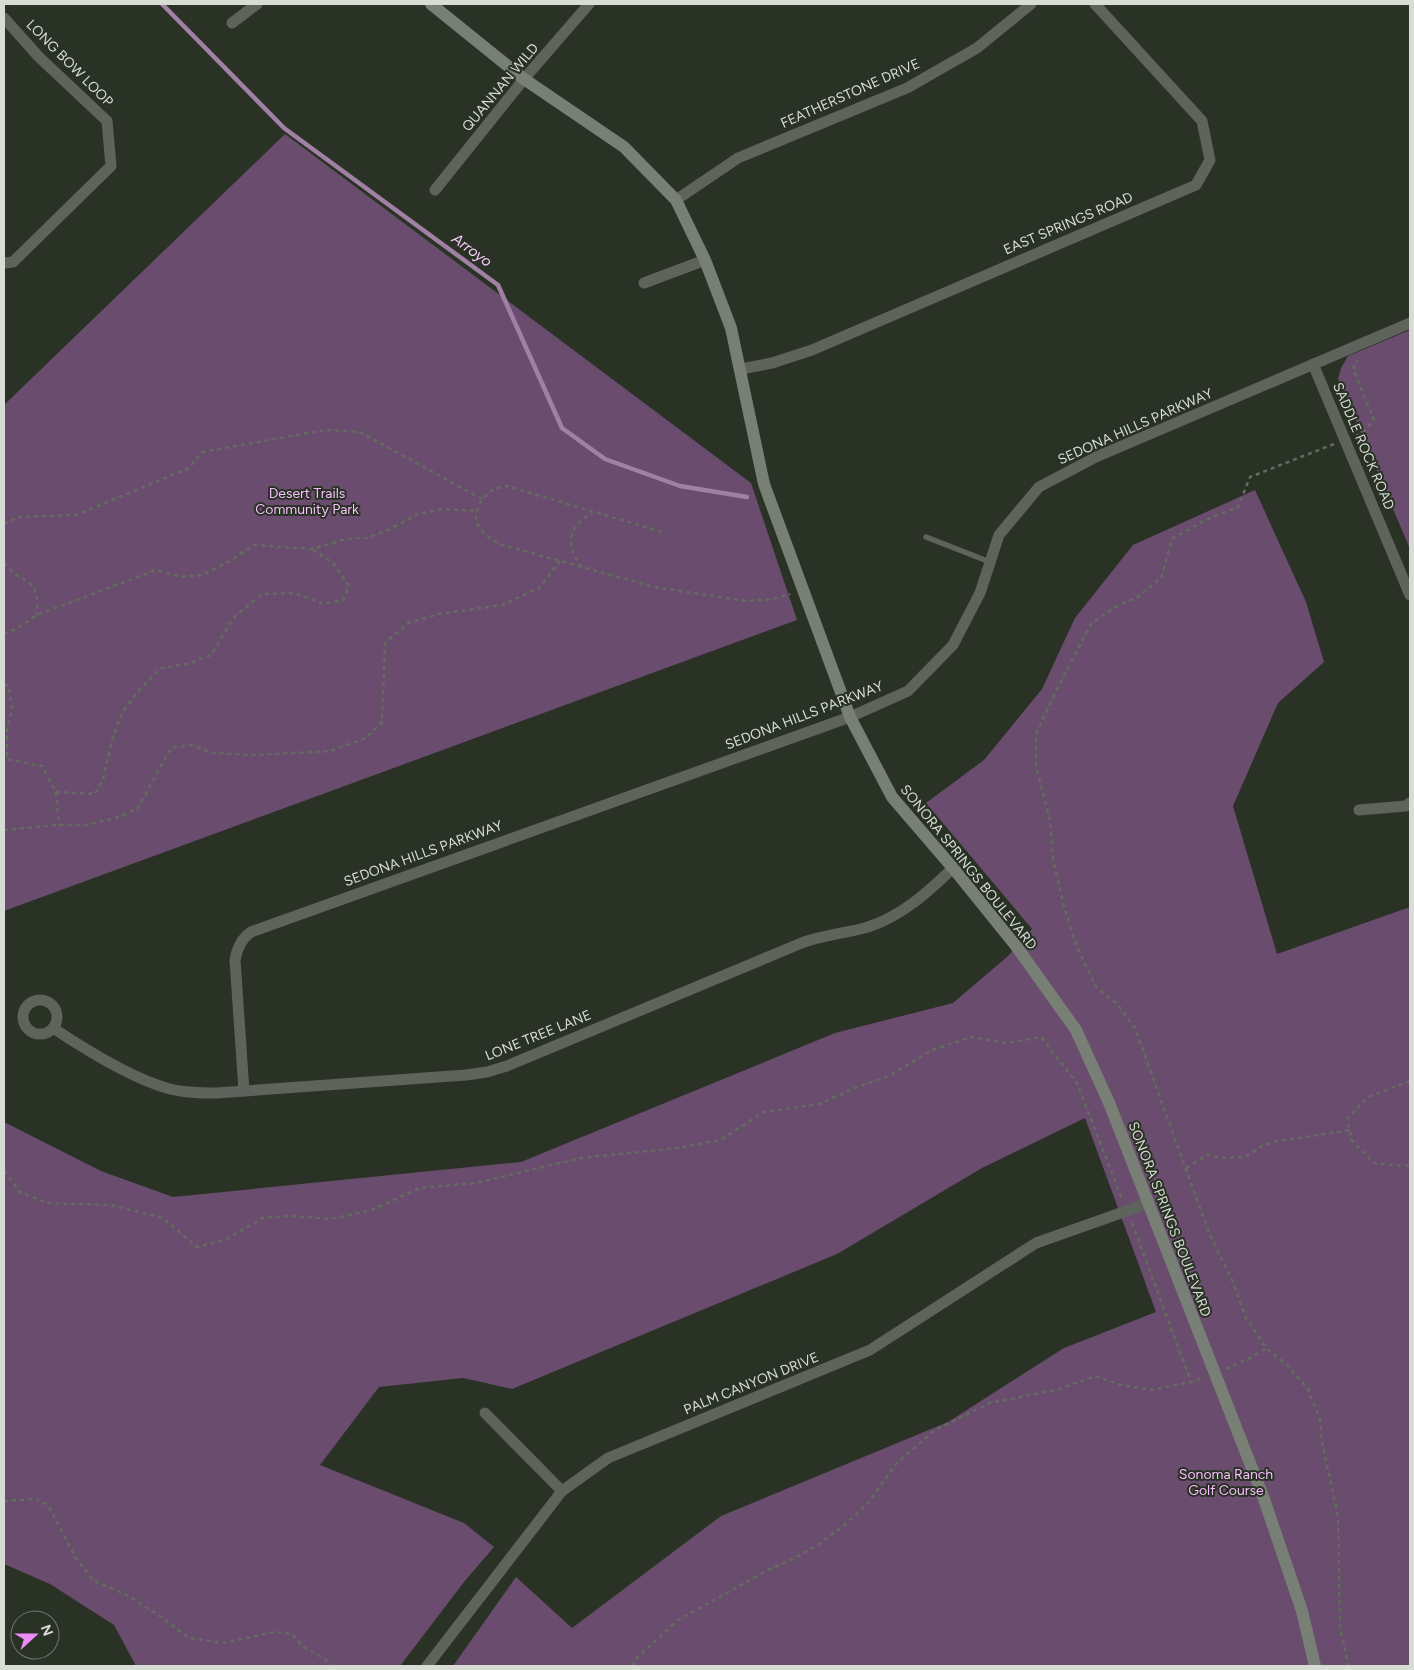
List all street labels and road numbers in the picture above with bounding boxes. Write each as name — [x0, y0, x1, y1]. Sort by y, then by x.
street label: LONG BOW LOOP — [23, 16, 117, 110]
street label: QUANNAN WILD — [459, 40, 542, 135]
street label: FEATHERSTONE DRIVE — [778, 55, 922, 132]
street label: EAST SPRINGS ROAD — [1001, 188, 1136, 258]
street label: SADDLE ROCK ROAD — [1329, 380, 1398, 512]
street label: SEDONA HILLS PARKWAY — [1055, 384, 1216, 468]
street label: SEDONA HILLS PARKWAY — [723, 677, 886, 753]
street label: SONORA SPRINGS BOULEVARD — [897, 781, 1041, 953]
street label: SEDONA HILLS PARKWAY — [341, 817, 505, 890]
street label: LONE TREE LANE — [483, 1006, 594, 1064]
street label: SONORA SPRINGS BOULEVARD — [1124, 1119, 1215, 1319]
street label: PALM CANYON DRIVE — [681, 1349, 821, 1418]

